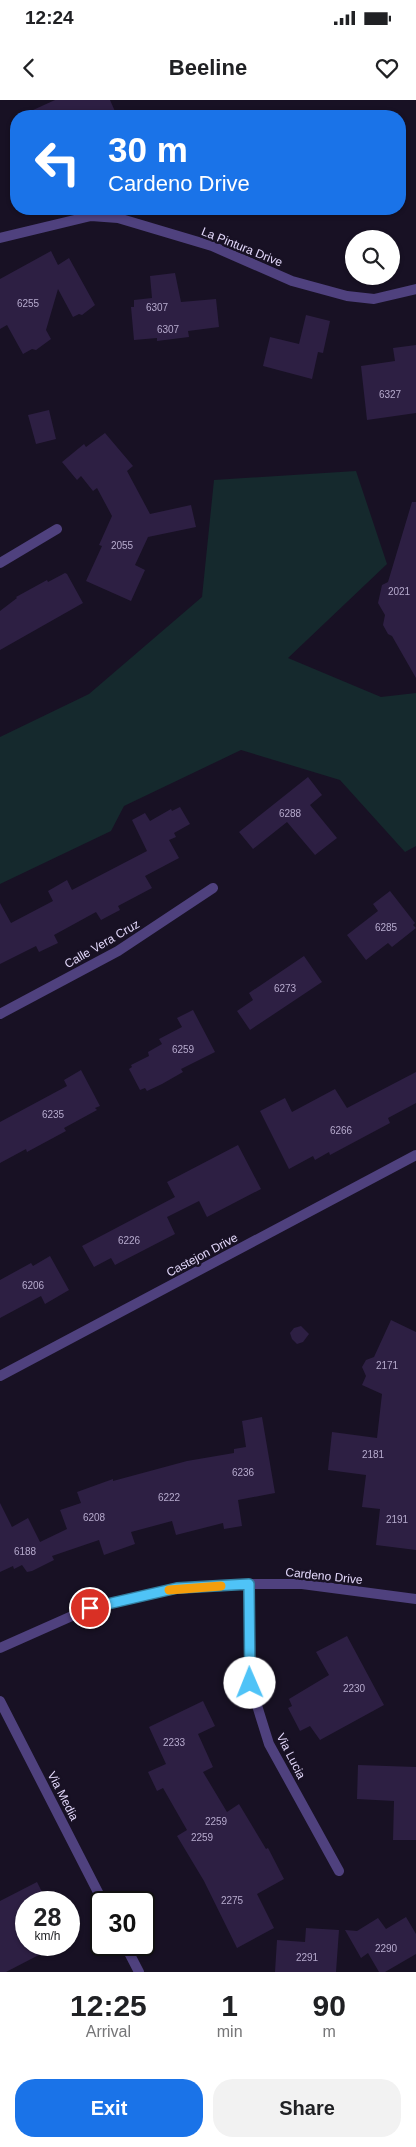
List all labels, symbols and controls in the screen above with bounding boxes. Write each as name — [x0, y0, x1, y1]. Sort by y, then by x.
text: 12:24 — [25, 7, 74, 28]
icon: back — [15, 54, 43, 82]
icon: heart — [373, 54, 401, 82]
text: Beeline — [169, 55, 247, 80]
icon: left — [25, 130, 90, 195]
text: 30 m — [108, 130, 188, 169]
text: Cardeno Drive — [108, 171, 250, 196]
street label: La Pintura Drive — [199, 224, 285, 270]
map controls — [345, 230, 400, 285]
button: search — [345, 230, 400, 285]
house number: 6255 — [17, 298, 40, 309]
house number: 6307 — [146, 302, 169, 313]
house number: 6307 — [157, 324, 180, 335]
house number: 6327 — [379, 389, 402, 400]
house number: 2055 — [111, 540, 134, 551]
house number: 2021 — [388, 586, 411, 597]
house number: 6288 — [279, 808, 302, 819]
street label: Calle Vera Cruz — [62, 917, 142, 971]
house number: 6285 — [375, 922, 398, 933]
house number: 6273 — [274, 983, 297, 994]
house number: 6259 — [172, 1044, 195, 1055]
house number: 6235 — [42, 1109, 65, 1120]
house number: 6266 — [330, 1125, 353, 1136]
street label: Castejon Drive — [164, 1230, 240, 1280]
house number: 6226 — [118, 1235, 141, 1246]
house number: 6206 — [22, 1280, 45, 1291]
house number: 2171 — [376, 1360, 399, 1371]
house number: 2181 — [362, 1449, 385, 1460]
house number: 6236 — [232, 1467, 255, 1478]
house number: 6222 — [158, 1492, 181, 1503]
house number: 6208 — [83, 1512, 106, 1523]
house number: 2191 — [386, 1514, 409, 1525]
house number: 6188 — [14, 1546, 37, 1557]
street label: Cardeno Drive — [285, 1565, 364, 1587]
pin — [69, 1587, 111, 1629]
icon: arrive — [76, 1594, 104, 1622]
position arrow — [223, 1656, 275, 1708]
house number: 2230 — [343, 1683, 366, 1694]
street label: Via Lucia — [274, 1731, 309, 1781]
house number: 2233 — [163, 1737, 186, 1748]
street label: Via Media — [45, 1769, 81, 1823]
house number: 2259 — [205, 1816, 228, 1827]
house number: 2259 — [191, 1832, 214, 1843]
speed limit sign: 30 — [90, 1891, 155, 1956]
house number: 2275 — [221, 1895, 244, 1906]
text: 28 — [34, 1903, 61, 1931]
text: km/h — [34, 1929, 61, 1943]
house number: 2290 — [375, 1943, 398, 1954]
house number: 2291 — [296, 1952, 319, 1963]
text: 12:25 — [70, 1989, 147, 2022]
text: 1 — [221, 1989, 238, 2022]
text: 90 — [313, 1989, 346, 2022]
text: Arrival — [86, 2023, 131, 2040]
text: min — [217, 2023, 243, 2040]
text: m — [323, 2023, 336, 2040]
button: Exit — [15, 2079, 203, 2137]
button: Share — [213, 2079, 401, 2137]

